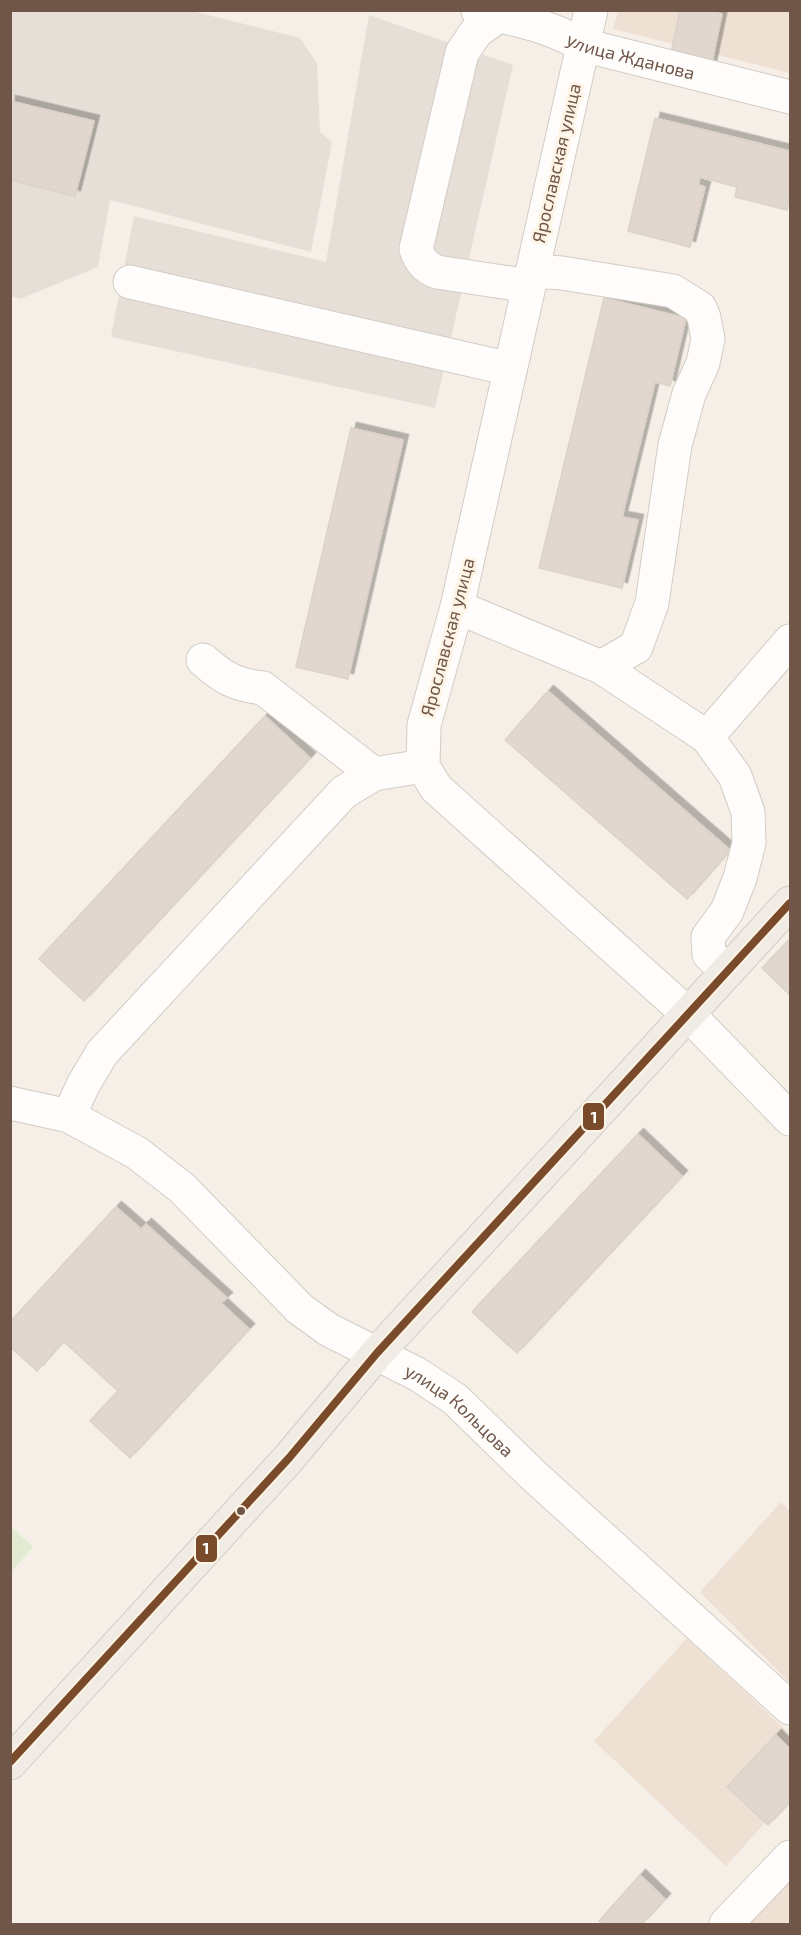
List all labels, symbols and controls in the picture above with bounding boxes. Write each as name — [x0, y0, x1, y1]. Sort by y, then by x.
street label: улица Жданова — [563, 27, 697, 84]
street label: Ярославская улица — [527, 81, 585, 245]
street label: Ярославская улица — [415, 555, 479, 719]
line badge: 1 — [582, 1102, 605, 1131]
text: 1 — [591, 1107, 597, 1126]
street label: улица Кольцова — [402, 1359, 519, 1461]
unlabelled marker — [235, 1505, 247, 1517]
line badge: 1 — [195, 1534, 218, 1563]
text: 1 — [203, 1538, 209, 1557]

